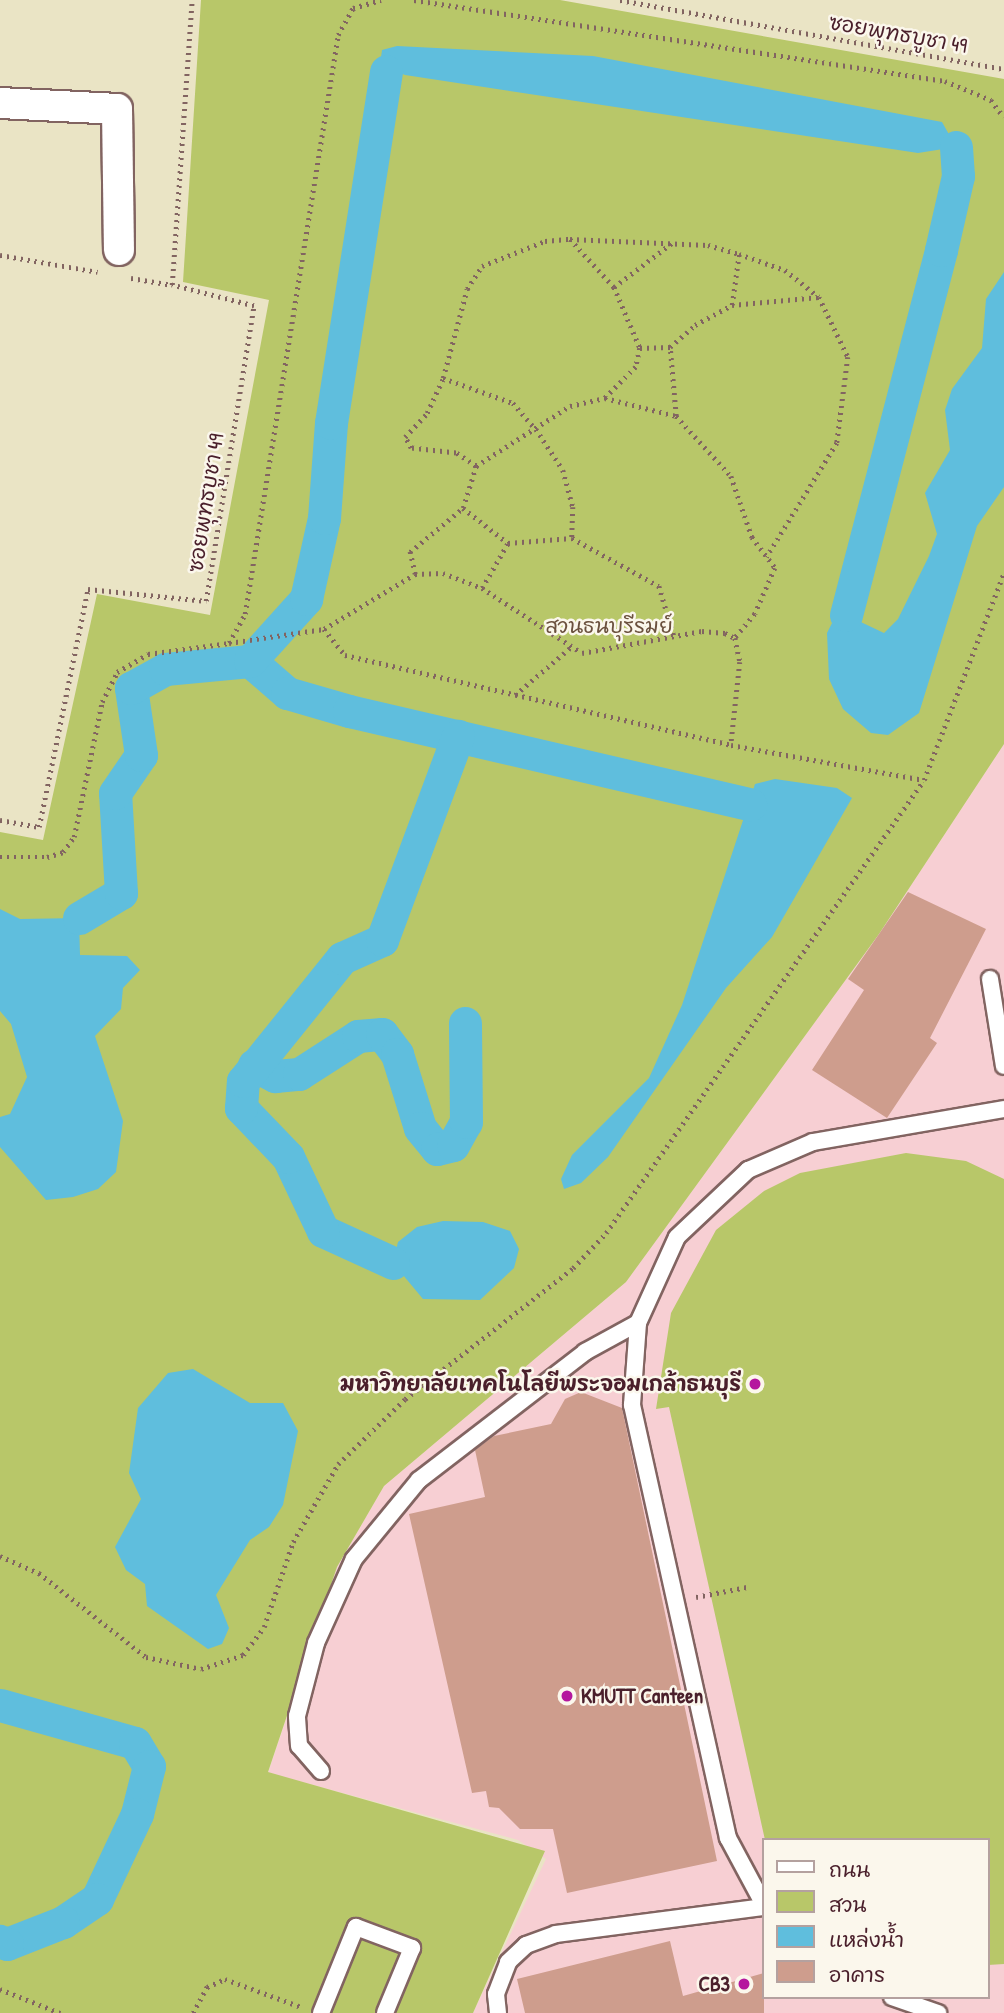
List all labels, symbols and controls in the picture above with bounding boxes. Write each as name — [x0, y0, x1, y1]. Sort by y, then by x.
street label: ซอยพุทธบูชา 49 — [827, 9, 969, 59]
street label: ซอยพุทธบูชา 49 — [183, 432, 229, 574]
park label: สวนธนบุรีรมย์ — [545, 613, 673, 639]
place label: มหาวิทยาลัยเทคโนโลยีพระจอมเกล้าธนบุรี — [340, 1371, 741, 1397]
marker: มหาวิทยาลัยเทคโนโลยีพระจอมเกล้าธนบุรี — [747, 1376, 763, 1392]
place label: KMUTT Canteen — [581, 1683, 703, 1709]
marker: KMUTT Canteen — [559, 1688, 575, 1704]
legend — [762, 1838, 990, 1999]
text: ถนน — [829, 1855, 870, 1884]
text: สวน — [829, 1890, 866, 1919]
text: แหล่งน้ำ — [829, 1925, 904, 1954]
text: อาคาร — [829, 1960, 885, 1989]
place label: CB3 — [698, 1971, 730, 1997]
marker: CB3 — [736, 1976, 752, 1992]

